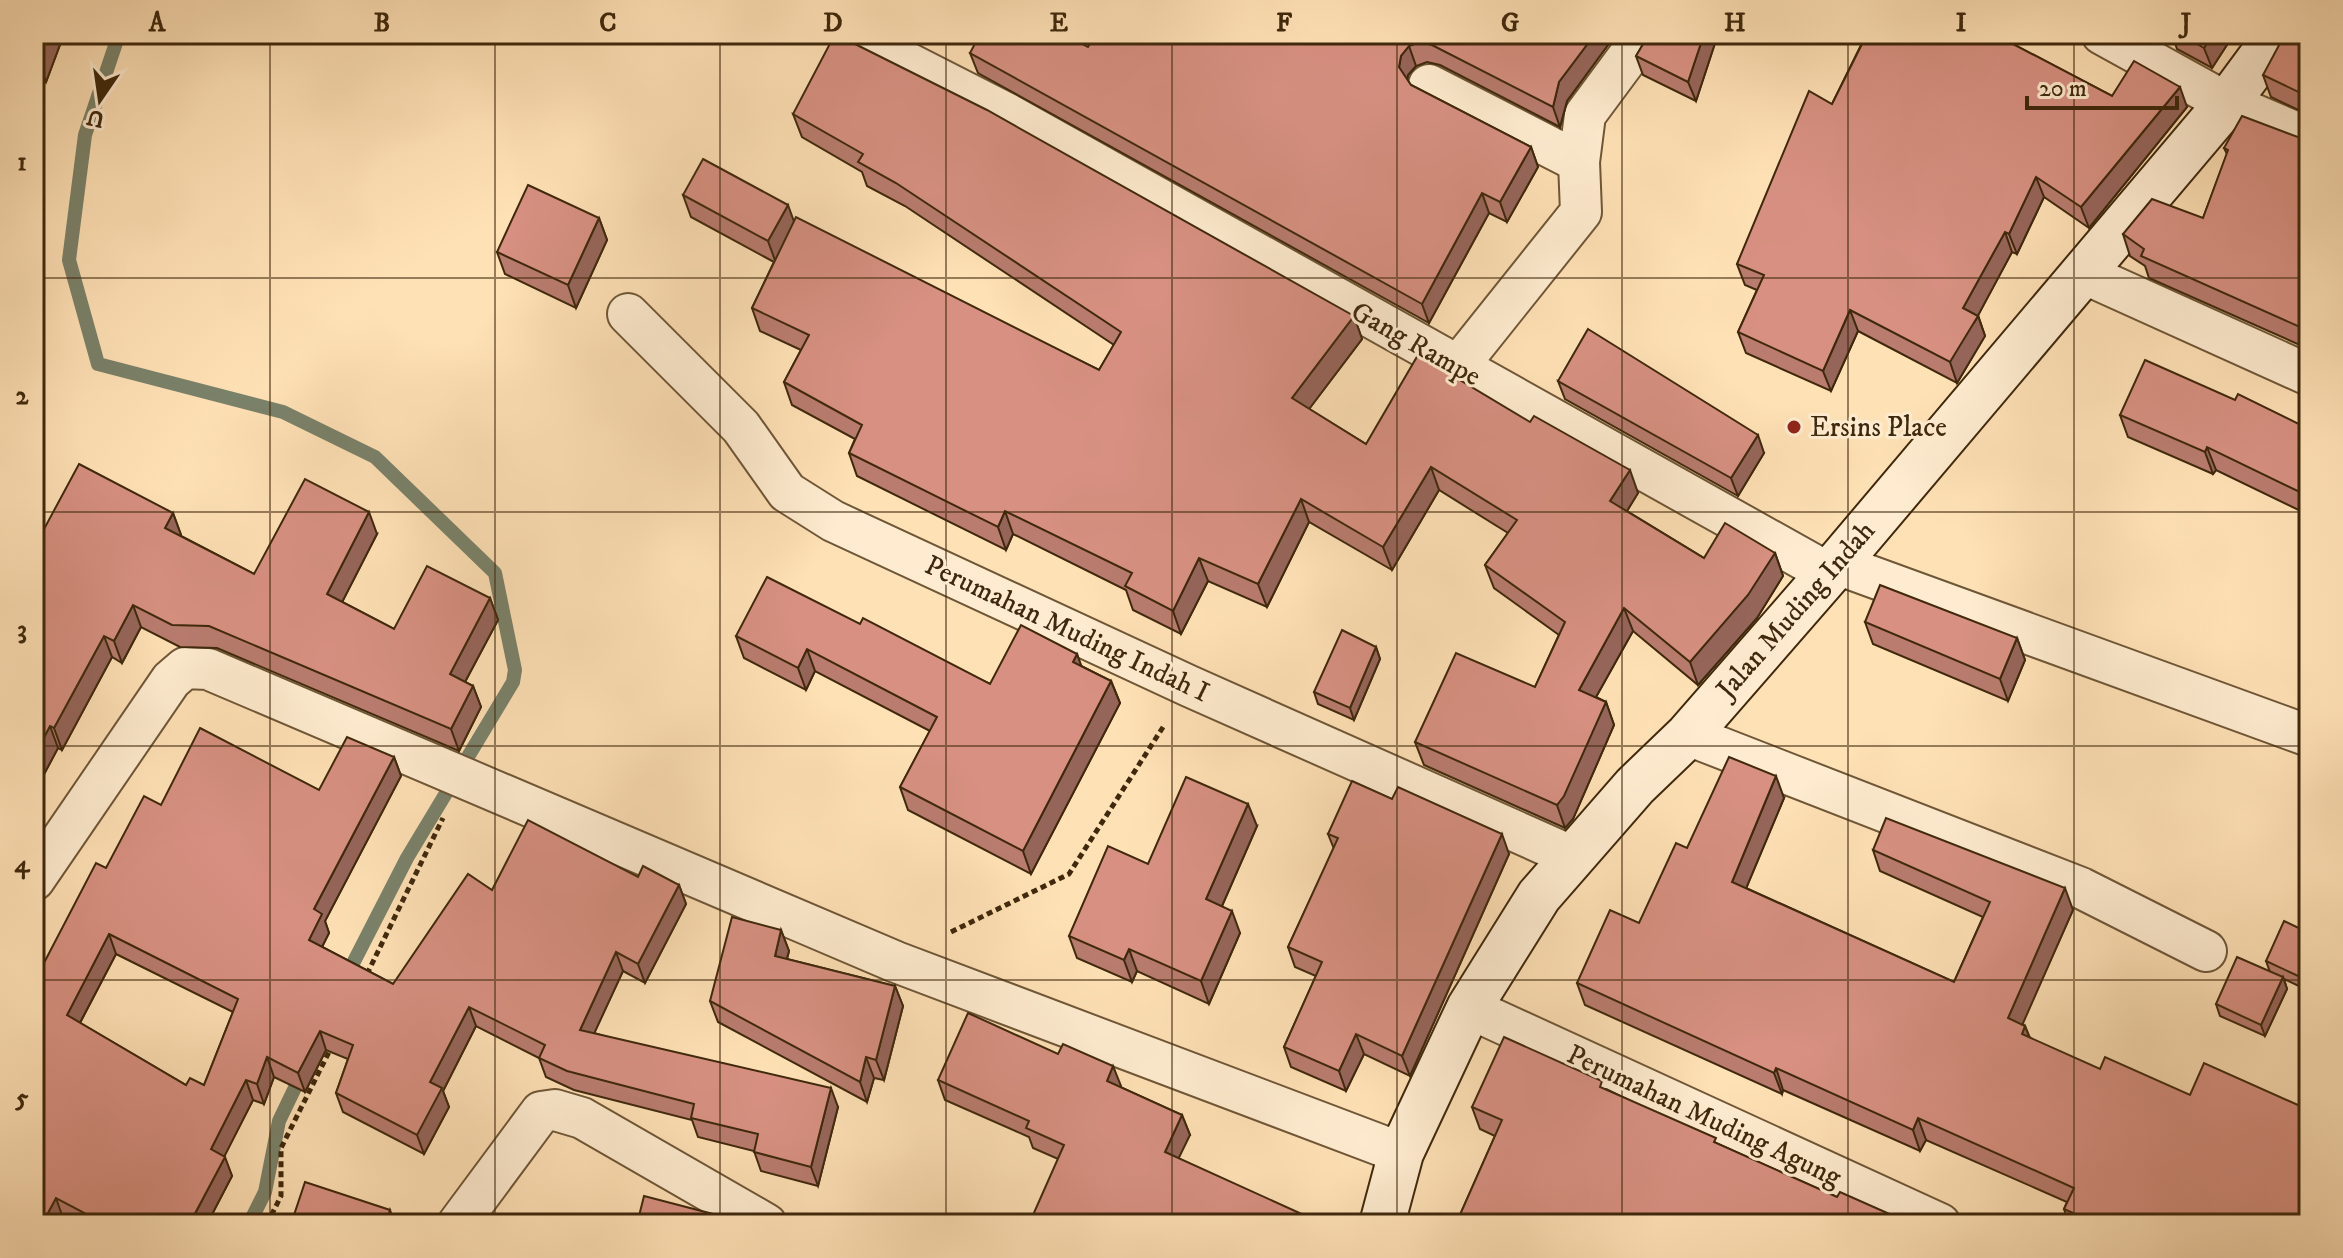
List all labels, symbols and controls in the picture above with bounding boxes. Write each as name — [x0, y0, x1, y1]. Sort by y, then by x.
text: A — [148, 7, 167, 40]
text: B — [374, 7, 390, 40]
text: C — [599, 7, 617, 40]
text: D — [823, 7, 843, 40]
text: E — [1050, 7, 1068, 40]
text: F — [1276, 7, 1293, 40]
text: G — [1501, 7, 1519, 40]
text: H — [1724, 7, 1746, 40]
text: I — [1956, 7, 1967, 40]
text: J — [2178, 7, 2192, 40]
north arrow — [60, 60, 140, 140]
scale bar — [2027, 60, 2177, 110]
text: 20 m — [2039, 74, 2087, 104]
text: U — [85, 103, 107, 133]
text: 1 — [17, 146, 27, 179]
street label: Gang Rampe — [1345, 294, 1487, 394]
text: 2 — [16, 380, 30, 413]
place label: Ersins Place — [1810, 410, 1947, 445]
marker: Ersins Place — [1785, 418, 1803, 436]
street label: Jalan Muding Indah — [1707, 514, 1883, 708]
street label: Perumahan Muding Indah I — [919, 548, 1215, 710]
text: 3 — [17, 614, 27, 647]
text: 4 — [15, 848, 31, 881]
street label: Perumahan Muding Agung — [1561, 1037, 1847, 1195]
text: 5 — [15, 1082, 29, 1115]

